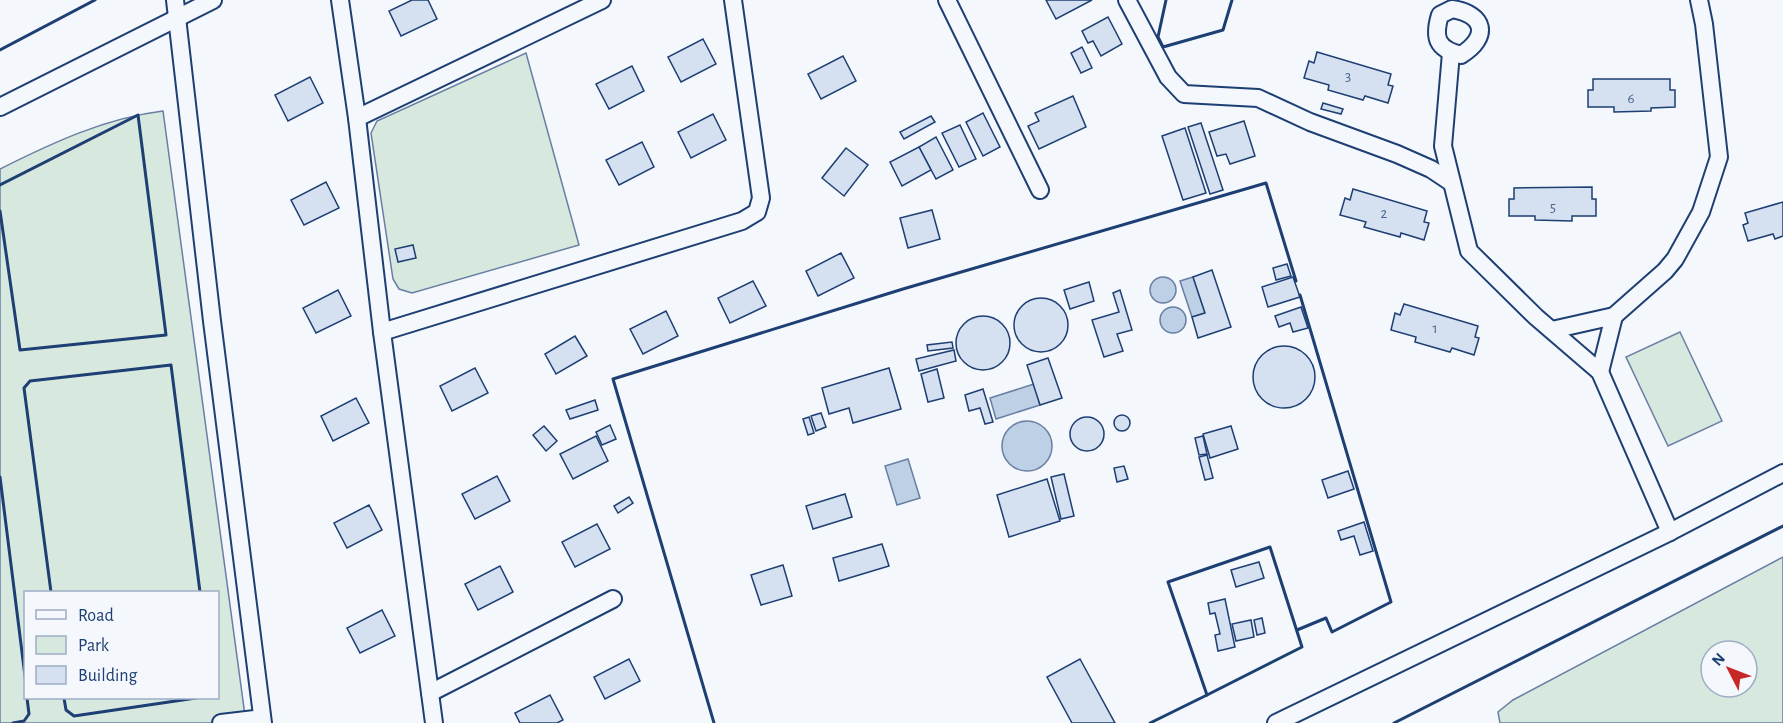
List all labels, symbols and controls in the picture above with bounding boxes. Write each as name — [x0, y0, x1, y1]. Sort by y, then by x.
house number: 3 — [1345, 69, 1351, 84]
house number: 6 — [1627, 91, 1635, 106]
house number: 5 — [1550, 200, 1556, 215]
house number: 2 — [1381, 206, 1388, 221]
house number: 1 — [1432, 321, 1438, 336]
legend — [24, 591, 219, 699]
text: Road — [78, 607, 114, 625]
text: Park — [78, 637, 110, 655]
north arrow — [1699, 639, 1759, 699]
text: N — [1709, 650, 1728, 669]
text: Building — [78, 667, 138, 685]

